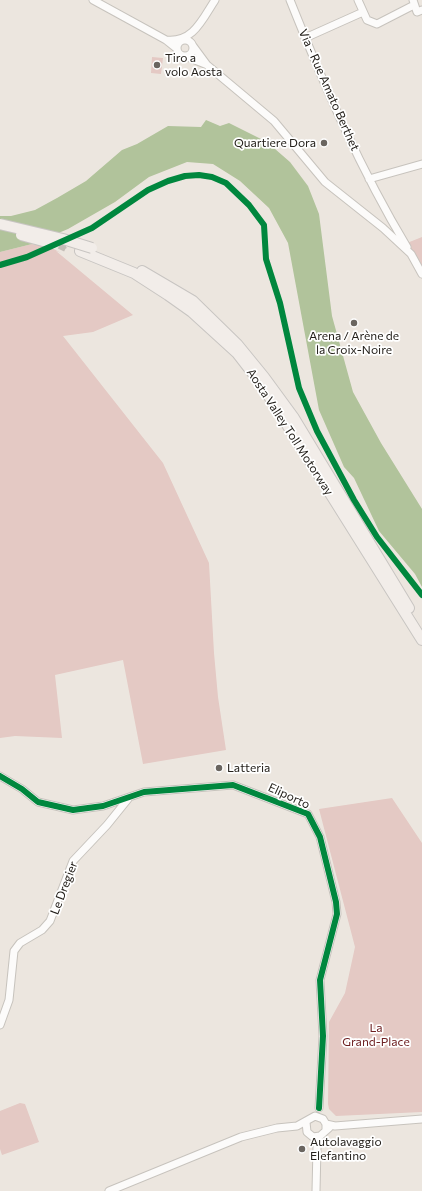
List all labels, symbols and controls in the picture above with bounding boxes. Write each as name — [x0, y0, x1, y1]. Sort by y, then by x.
street label: Via - Rue Amato Berthet — [296, 27, 362, 153]
place label: Tiro a volo Aosta — [165, 51, 222, 79]
marker: Tiro a volo Aosta — [152, 60, 162, 70]
place label: Quartiere Dora — [234, 136, 316, 150]
marker: Quartiere Dora — [319, 138, 329, 148]
marker: Arena / Arène de la Croix-Noire — [349, 318, 359, 328]
place label: Arena / Arène de la Croix-Noire — [309, 329, 399, 357]
street label: Aosta Valley Toll Motorway — [244, 366, 336, 498]
place label: Latteria — [227, 761, 270, 775]
marker: Latteria — [214, 763, 224, 773]
street label: Eliporto — [266, 780, 312, 812]
street label: Le Dregier — [47, 859, 81, 917]
park label: La Grand-Place — [342, 1021, 410, 1049]
place label: Autolavaggio Elefantino — [310, 1135, 382, 1163]
marker: Autolavaggio Elefantino — [297, 1144, 307, 1154]

